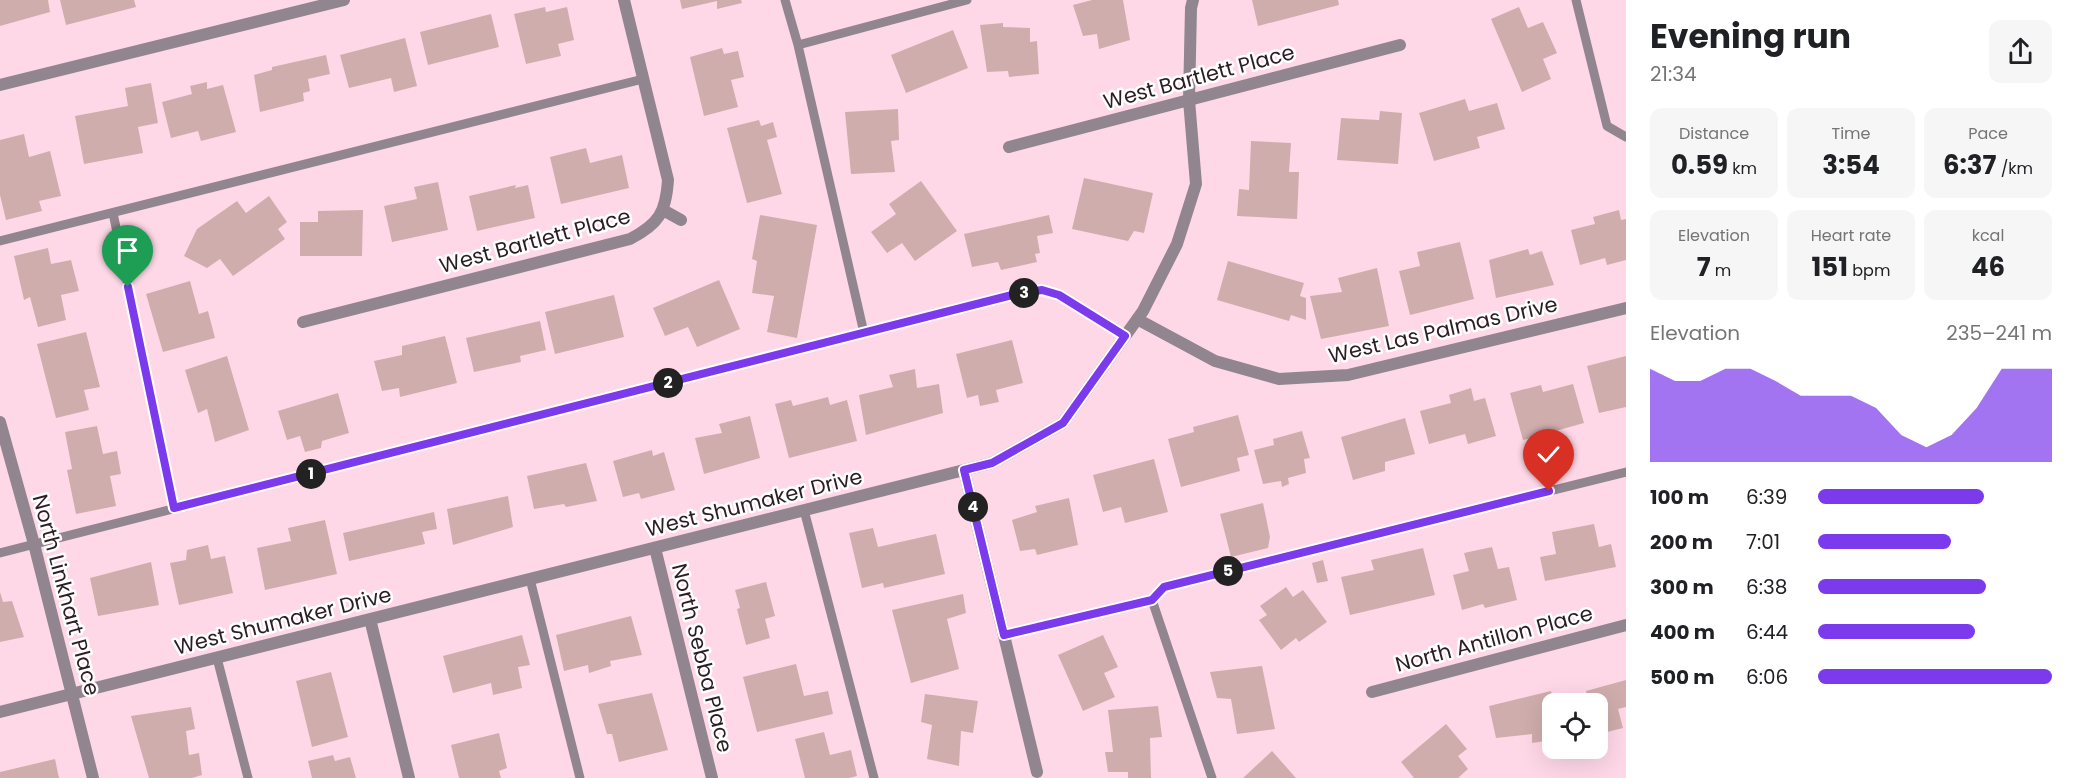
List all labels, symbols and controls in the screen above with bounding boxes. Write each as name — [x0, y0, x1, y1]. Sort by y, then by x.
text: Evening run — [1650, 13, 1851, 60]
button: share — [1989, 20, 2052, 83]
street label: West Bartlett Place — [1100, 37, 1298, 116]
text: 21:34 — [1650, 60, 1697, 88]
text: Distance — [1679, 122, 1749, 145]
text: Time — [1832, 122, 1871, 145]
text: Pace — [1968, 122, 2008, 145]
text: 0.59 — [1671, 147, 1728, 183]
text: 3:54 — [1822, 147, 1880, 183]
text: 6:37 — [1943, 147, 1996, 183]
text: km — [1728, 157, 1757, 180]
text: /km — [1996, 157, 2033, 180]
street label: West Bartlett Place — [436, 201, 634, 280]
text: Elevation — [1678, 224, 1750, 247]
text: Heart rate — [1811, 224, 1891, 247]
text: kcal — [1972, 224, 2004, 247]
pin — [102, 225, 153, 287]
icon: arrive — [111, 234, 144, 267]
text: 7 — [1697, 249, 1711, 285]
text: 151 — [1812, 249, 1848, 285]
text: 46 — [1971, 249, 2005, 285]
text: m — [1711, 259, 1731, 282]
text: bpm — [1848, 259, 1890, 282]
pin: 3 — [1009, 278, 1039, 308]
text: 3 — [1019, 281, 1029, 304]
street label: West Las Palmas Drive — [1326, 289, 1560, 370]
text: Elevation — [1650, 319, 1740, 347]
text: 235–241 m — [1946, 319, 2052, 347]
pin: 2 — [653, 368, 683, 398]
text: 2 — [663, 371, 673, 394]
pin — [1523, 429, 1574, 491]
icon: check — [1532, 438, 1565, 471]
pin: 1 — [296, 459, 326, 489]
text: 1 — [308, 462, 314, 485]
street label: West Shumaker Drive — [642, 462, 865, 544]
text: 100 m — [1650, 483, 1709, 511]
text: 6:39 — [1746, 483, 1787, 511]
street label: North Linkhart Place — [26, 491, 107, 699]
pin: 4 — [958, 492, 988, 522]
text: 4 — [968, 495, 978, 518]
text: 200 m — [1650, 528, 1713, 556]
text: 7:01 — [1746, 528, 1780, 556]
pin: 5 — [1213, 556, 1243, 586]
text: 5 — [1223, 559, 1233, 582]
street label: North Sebba Place — [665, 560, 740, 755]
text: 300 m — [1650, 573, 1714, 601]
text: 6:38 — [1746, 573, 1787, 601]
street label: West Shumaker Drive — [171, 580, 394, 662]
street label: North Antillon Place — [1392, 598, 1596, 679]
text: 400 m — [1650, 618, 1715, 646]
text: 6:44 — [1746, 618, 1788, 646]
text: 500 m — [1650, 663, 1715, 691]
text: 6:06 — [1746, 663, 1788, 691]
map controls — [1542, 693, 1608, 759]
button: locate — [1542, 693, 1608, 759]

